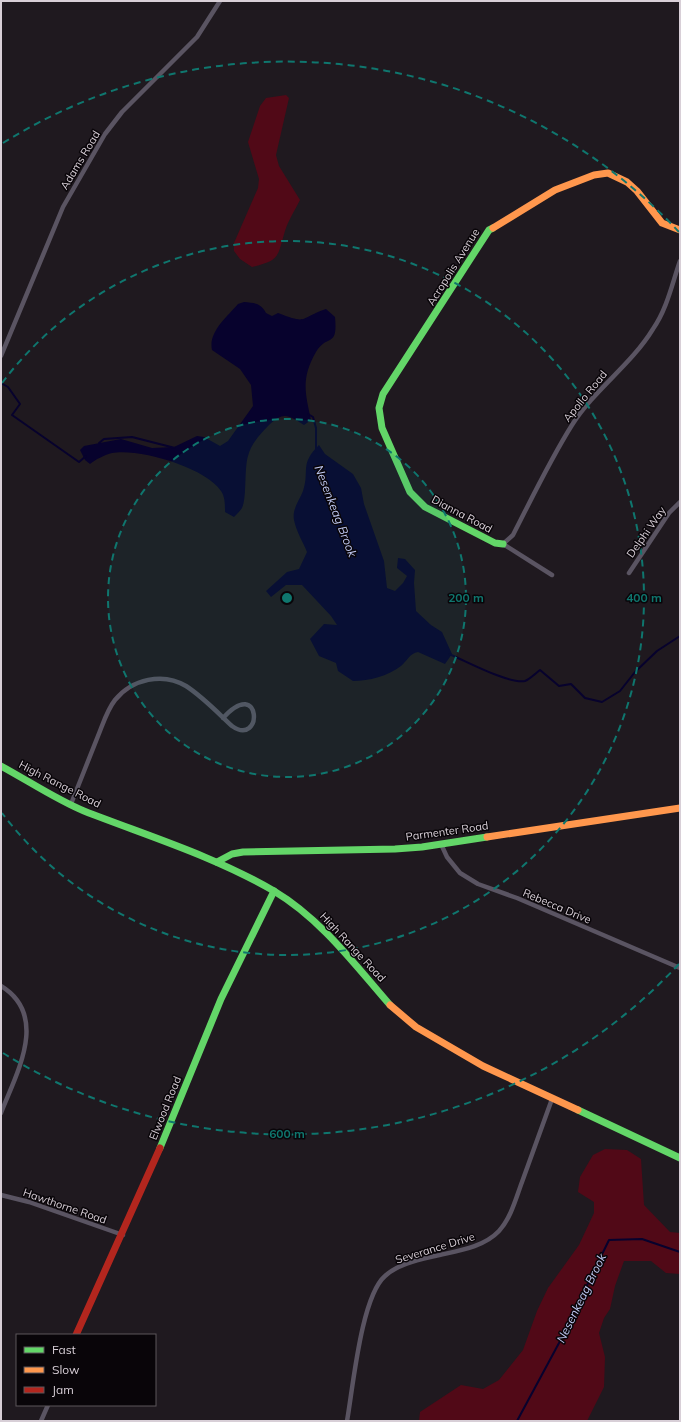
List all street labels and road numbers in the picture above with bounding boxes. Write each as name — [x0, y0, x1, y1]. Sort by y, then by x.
street label: Adams Road — [57, 128, 103, 192]
street label: Acropolis Avenue — [424, 226, 482, 308]
street label: Apollo Road — [560, 367, 610, 425]
street label: Dianna Road — [429, 492, 495, 536]
street label: Delphi Way — [623, 504, 669, 560]
street label: High Range Road — [17, 757, 103, 811]
street label: Parmenter Road — [405, 818, 489, 844]
street label: Rebecca Drive — [521, 885, 593, 927]
street label: High Range Road — [317, 909, 389, 985]
street label: Elwood Road — [146, 1074, 184, 1142]
street label: Hawthorne Road — [21, 1185, 109, 1227]
street label: Severance Drive — [394, 1229, 476, 1267]

